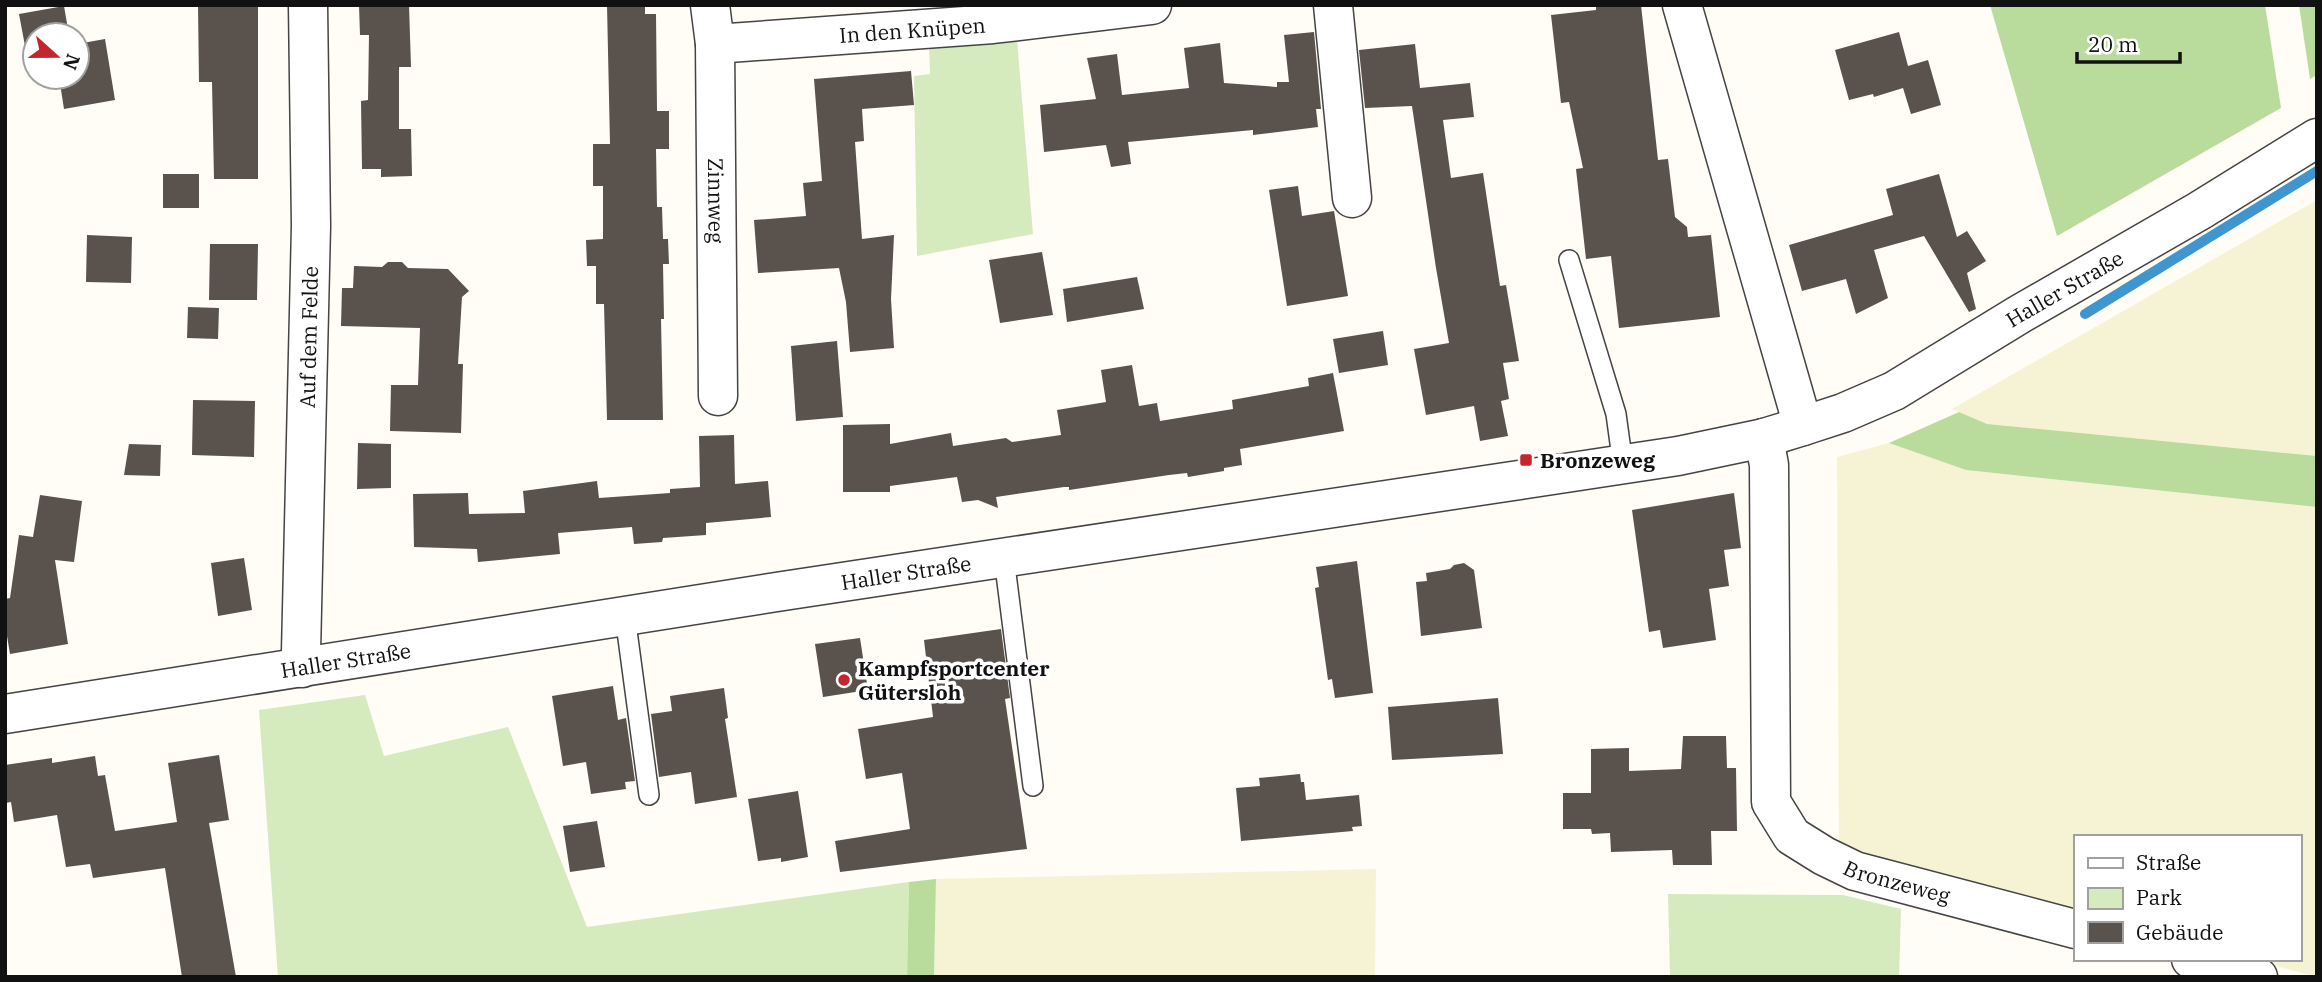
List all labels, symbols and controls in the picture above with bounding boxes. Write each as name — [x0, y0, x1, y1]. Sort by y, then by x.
street label: In den Knüpen — [838, 11, 987, 49]
north arrow — [21, 21, 91, 91]
scale bar — [2077, 21, 2180, 65]
text: 20 m — [2088, 30, 2138, 58]
text: N — [58, 51, 86, 73]
street label: Zinnweg — [702, 158, 731, 244]
street label: Haller Straße — [2000, 244, 2128, 333]
street label: Auf dem Felde — [293, 266, 324, 408]
place label: Bronzeweg — [1540, 446, 1656, 474]
marker: Bronzeweg — [1518, 452, 1534, 468]
street label: Haller Straße — [839, 549, 973, 596]
street label: Haller Straße — [279, 636, 413, 684]
place label: Kampfsportcenter Gütersloh — [858, 654, 1050, 706]
marker: Kampfsportcenter Gütersloh — [836, 672, 852, 688]
legend — [2074, 835, 2301, 961]
text: Straße — [2136, 848, 2201, 876]
street label: Bronzeweg — [1839, 854, 1954, 910]
text: Park — [2136, 883, 2183, 911]
text: Gebäude — [2136, 918, 2224, 946]

